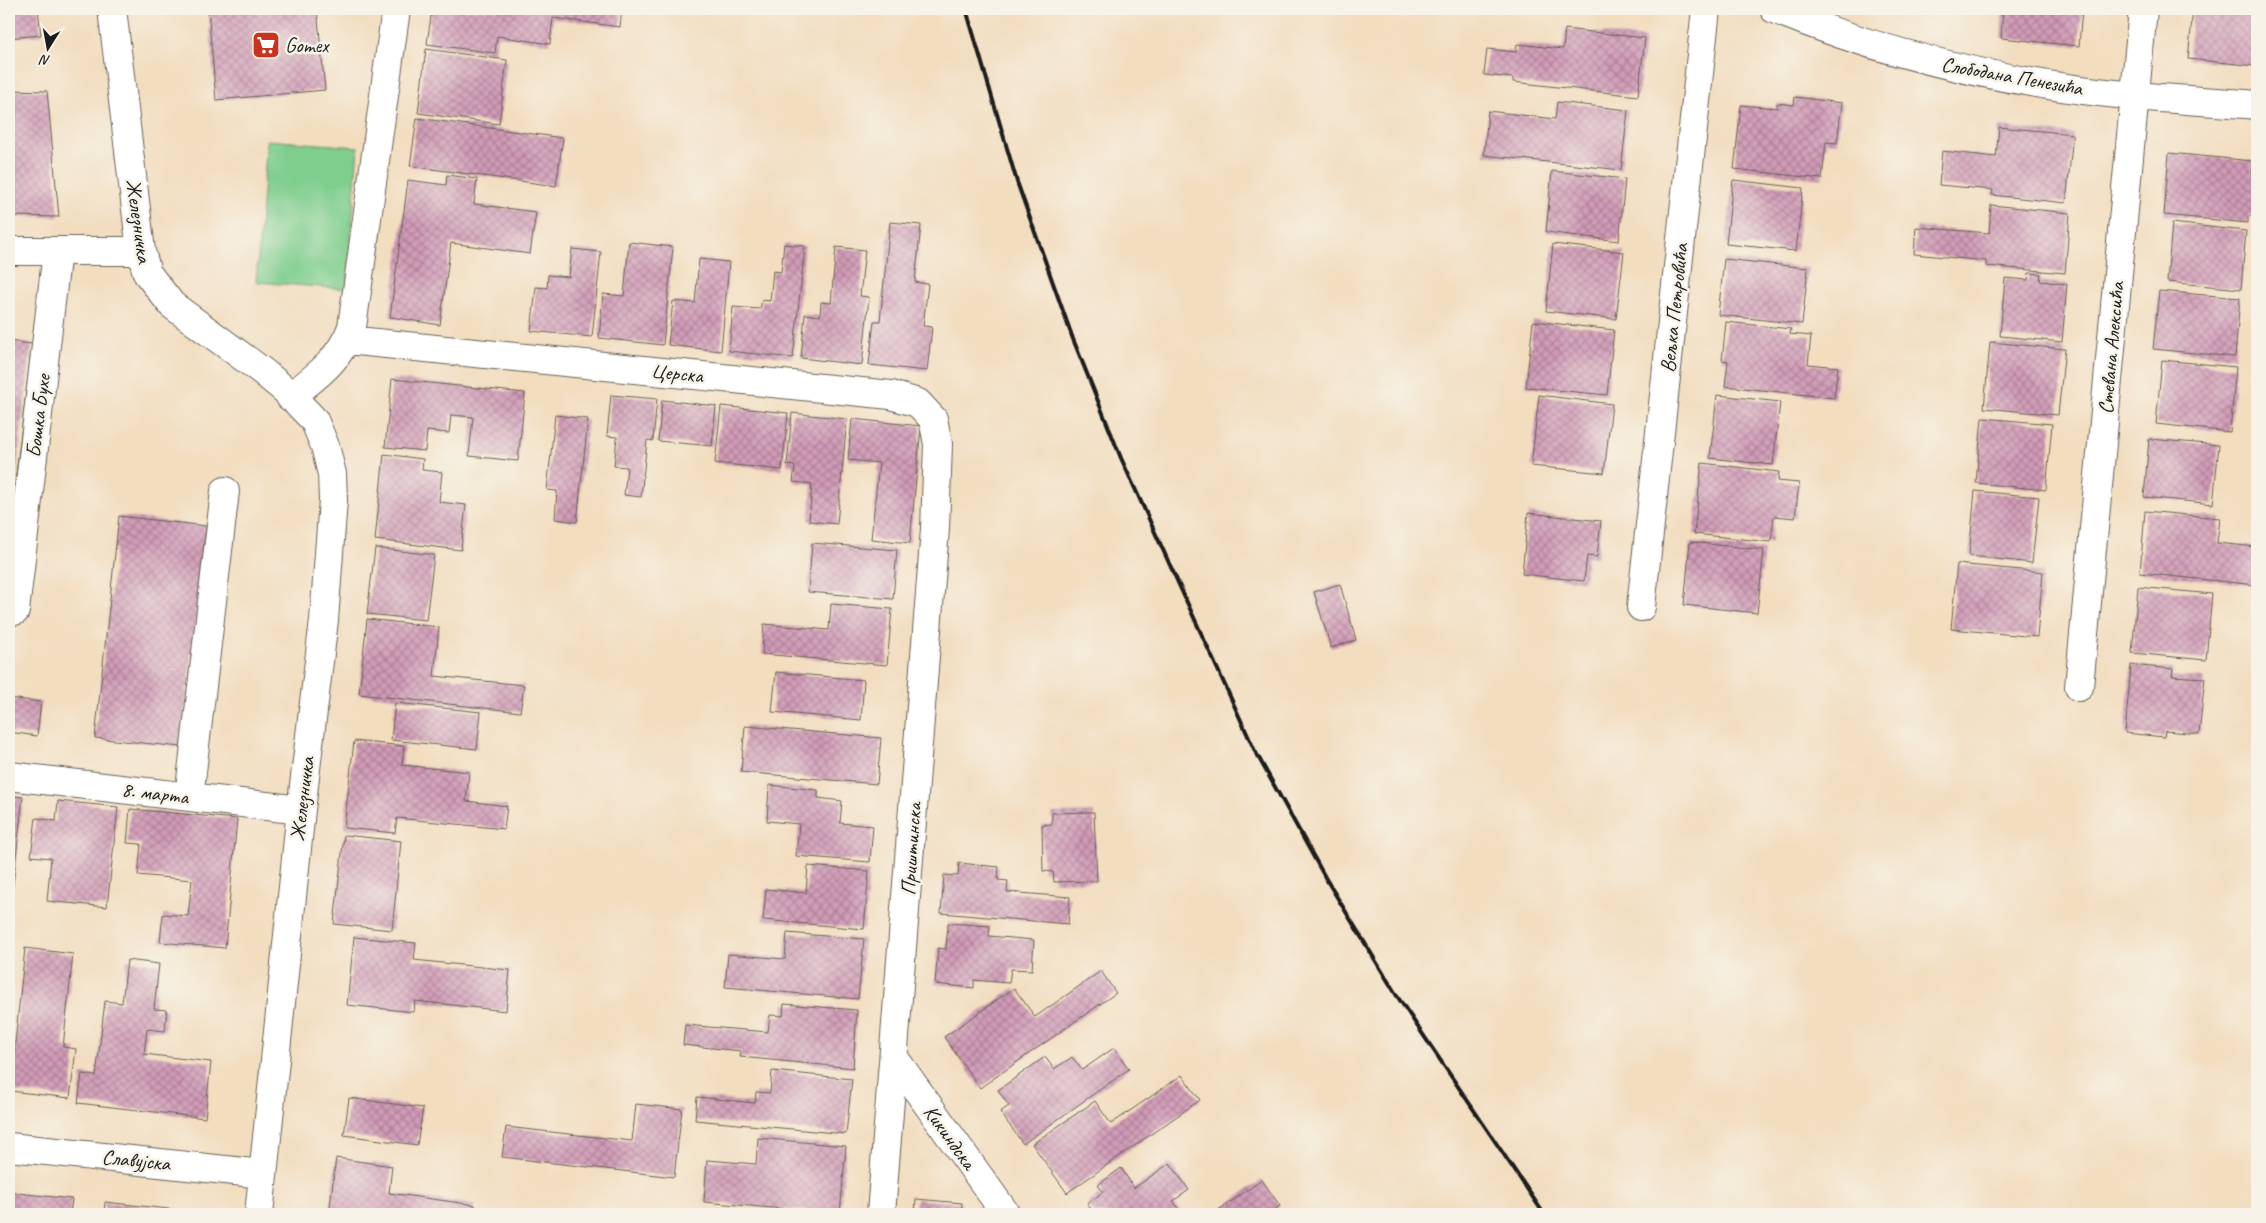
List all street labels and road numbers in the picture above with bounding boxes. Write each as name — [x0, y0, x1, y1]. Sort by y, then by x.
street label: Слободана Пенезића — [1939, 51, 2086, 102]
street label: Железничка — [120, 177, 158, 267]
street label: Вељка Петровића — [1654, 240, 1694, 374]
street label: Стевана Алексића — [2092, 279, 2130, 415]
street label: Церска — [650, 357, 706, 389]
street label: Бошка Бухе — [20, 371, 56, 459]
street label: Железничка — [284, 754, 320, 843]
street label: 8. марта — [120, 776, 191, 810]
street label: Приштинска — [895, 799, 927, 896]
street label: Кикиндска — [918, 1100, 983, 1176]
street label: Славујска — [101, 1143, 173, 1177]

